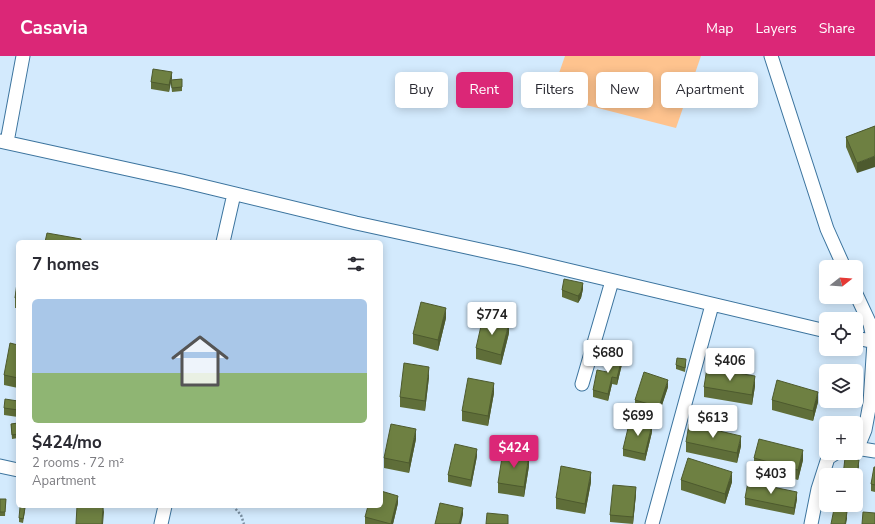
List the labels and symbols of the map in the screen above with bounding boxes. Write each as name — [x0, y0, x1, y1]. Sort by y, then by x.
north arrow — [819, 260, 863, 304]
pin: $774 — [468, 302, 516, 336]
pin: $680 — [584, 340, 632, 374]
pin: $406 — [706, 348, 754, 382]
pin: $699 — [614, 403, 662, 437]
pin: $613 — [689, 405, 737, 439]
pin: $424 — [490, 435, 538, 469]
pin: $403 — [747, 461, 795, 495]

